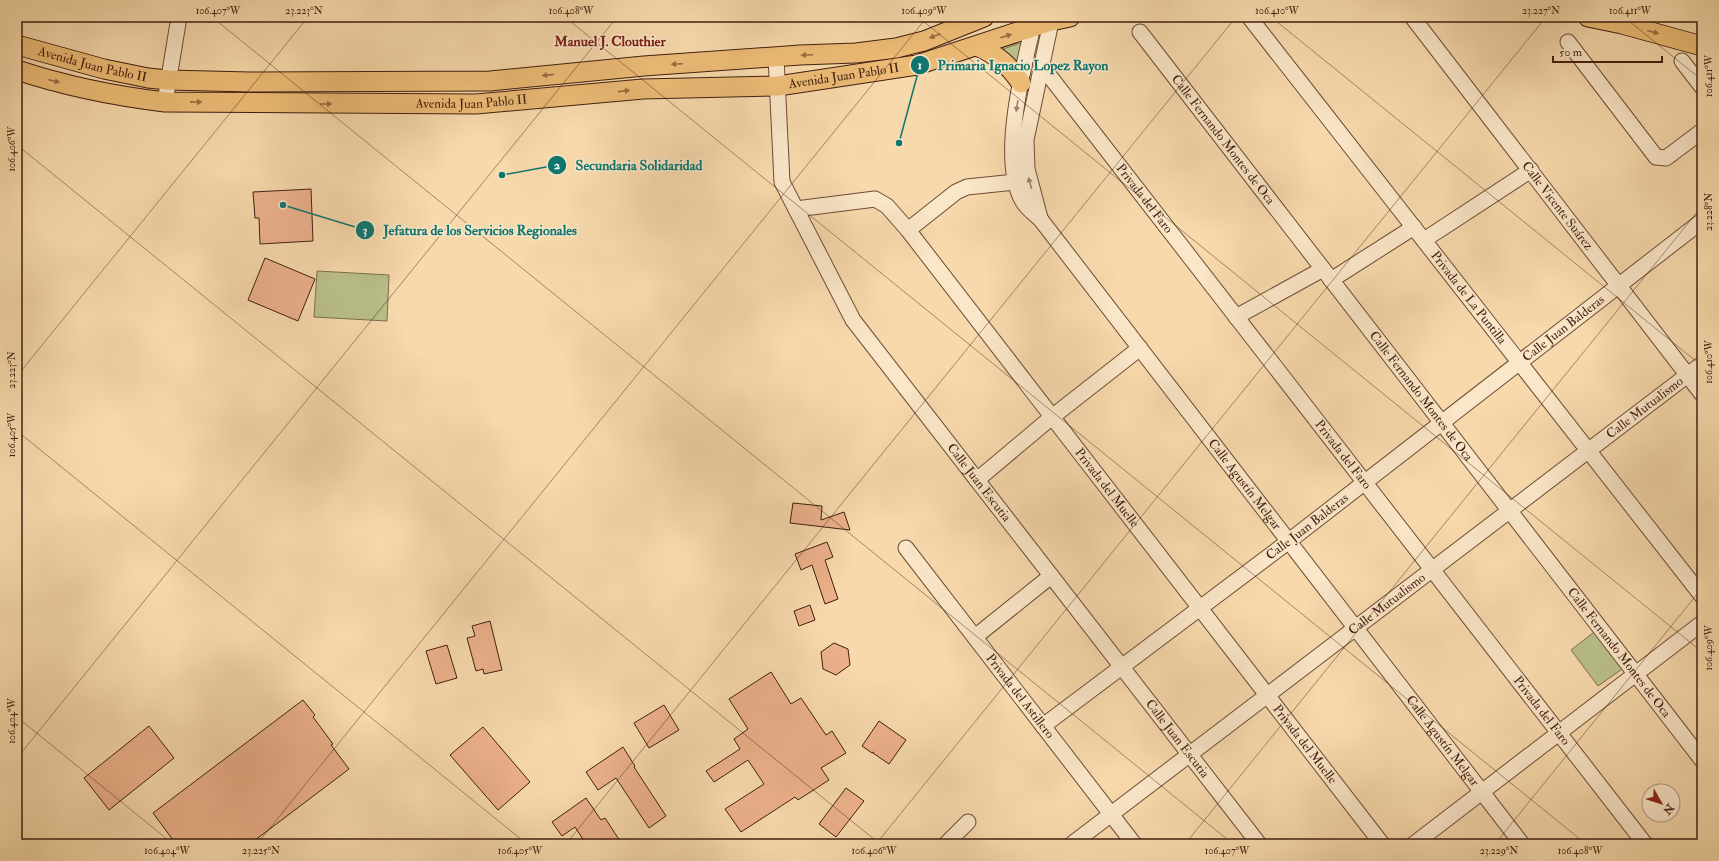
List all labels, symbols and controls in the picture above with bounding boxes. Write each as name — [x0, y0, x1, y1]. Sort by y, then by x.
text: 106.407°W — [196, 5, 241, 17]
text: 23.223°N — [285, 5, 323, 17]
text: 106.408°W — [549, 5, 594, 17]
text: 106.409°W — [901, 5, 947, 17]
text: 106.410°W — [1255, 5, 1300, 17]
text: 23.227°N — [1522, 5, 1560, 17]
text: 106.411°W — [1609, 5, 1652, 17]
one-way arrow — [1648, 29, 1660, 35]
one-way arrow — [1000, 32, 1012, 38]
district label: Manuel J. Clouthier — [553, 33, 666, 51]
one-way arrow — [928, 34, 940, 40]
scale bar — [1553, 38, 1662, 64]
street label: Avenida Juan Pablo II — [35, 43, 148, 86]
text: 50 m — [1559, 45, 1583, 60]
one-way arrow — [800, 52, 813, 58]
callout: Primaria Ignacio Lopez Rayon — [910, 52, 1117, 78]
text: 106.411°W — [1703, 54, 1715, 97]
text: Primaria Ignacio Lopez Rayon — [937, 57, 1109, 75]
text: 1 — [918, 58, 922, 73]
one-way arrow — [671, 60, 683, 67]
street label: Avenida Juan Pablo II — [786, 60, 900, 92]
one-way arrow — [542, 72, 554, 79]
street label: Calle Fernando Montes de Oca — [1168, 72, 1279, 208]
one-way arrow — [48, 79, 61, 85]
one-way arrow — [618, 88, 630, 95]
street label: Avenida Juan Pablo II — [414, 91, 528, 112]
one-way arrow — [190, 99, 202, 106]
one-way arrow — [1014, 100, 1020, 112]
one-way arrow — [320, 101, 333, 107]
text: 106.406°W — [6, 126, 18, 172]
callout: Secundaria Solidaridad — [547, 152, 710, 178]
text: Secundaria Solidaridad — [576, 157, 702, 174]
text: 2 — [554, 158, 560, 173]
street label: Calle Vicente Suárez — [1518, 158, 1597, 254]
street label: Privada del Faro — [1113, 161, 1176, 236]
one-way arrow — [1027, 177, 1033, 189]
text: 23.228°N — [1703, 193, 1715, 231]
callout: Jefatura de los Servicios Regionales — [355, 217, 585, 243]
text: Jefatura de los Servicios Regionales — [382, 222, 577, 240]
text: 3 — [363, 223, 368, 238]
street label: Privada de La Puntilla — [1427, 248, 1511, 348]
street label: Calle Juan Balderas — [1519, 291, 1608, 365]
street label: Calle Fernando Montes de Oca — [1366, 328, 1477, 465]
text: 106.410°W — [1703, 339, 1715, 384]
text: 23.223°N — [6, 351, 18, 389]
street label: Calle Mutualismo — [1603, 373, 1686, 442]
text: 106.405°W — [6, 412, 18, 457]
street label: Privada del Faro — [1311, 417, 1375, 492]
street label: Calle Agustín Melgar — [1205, 436, 1285, 533]
street label: Calle Juan Escutia — [944, 440, 1015, 526]
street label: Privada del Muelle — [1071, 445, 1143, 531]
street label: Calle Juan Balderas — [1263, 490, 1352, 563]
street label: Calle Mutualismo — [1345, 570, 1429, 638]
street label: Calle Fernando Montes de Oca — [1564, 584, 1675, 721]
text: 106.409°W — [1703, 625, 1715, 671]
street label: Privada del Astillero — [982, 651, 1058, 742]
street label: Privada del Faro — [1510, 673, 1573, 749]
street label: Calle Agustín Melgar — [1402, 692, 1483, 790]
street label: Calle Juan Escutia — [1142, 696, 1213, 782]
text: 106.404°W — [6, 698, 18, 744]
street label: Privada del Muelle — [1269, 701, 1341, 787]
north arrow — [1641, 783, 1681, 823]
text: N — [1660, 800, 1677, 818]
text: 106.404°W — [144, 845, 190, 857]
text: 23.225°N — [242, 845, 280, 857]
text: 106.405°W — [498, 845, 543, 857]
text: 106.406°W — [851, 845, 897, 857]
text: 106.407°W — [1205, 845, 1250, 857]
text: 23.229°N — [1480, 845, 1518, 857]
text: 106.408°W — [1558, 845, 1603, 857]

